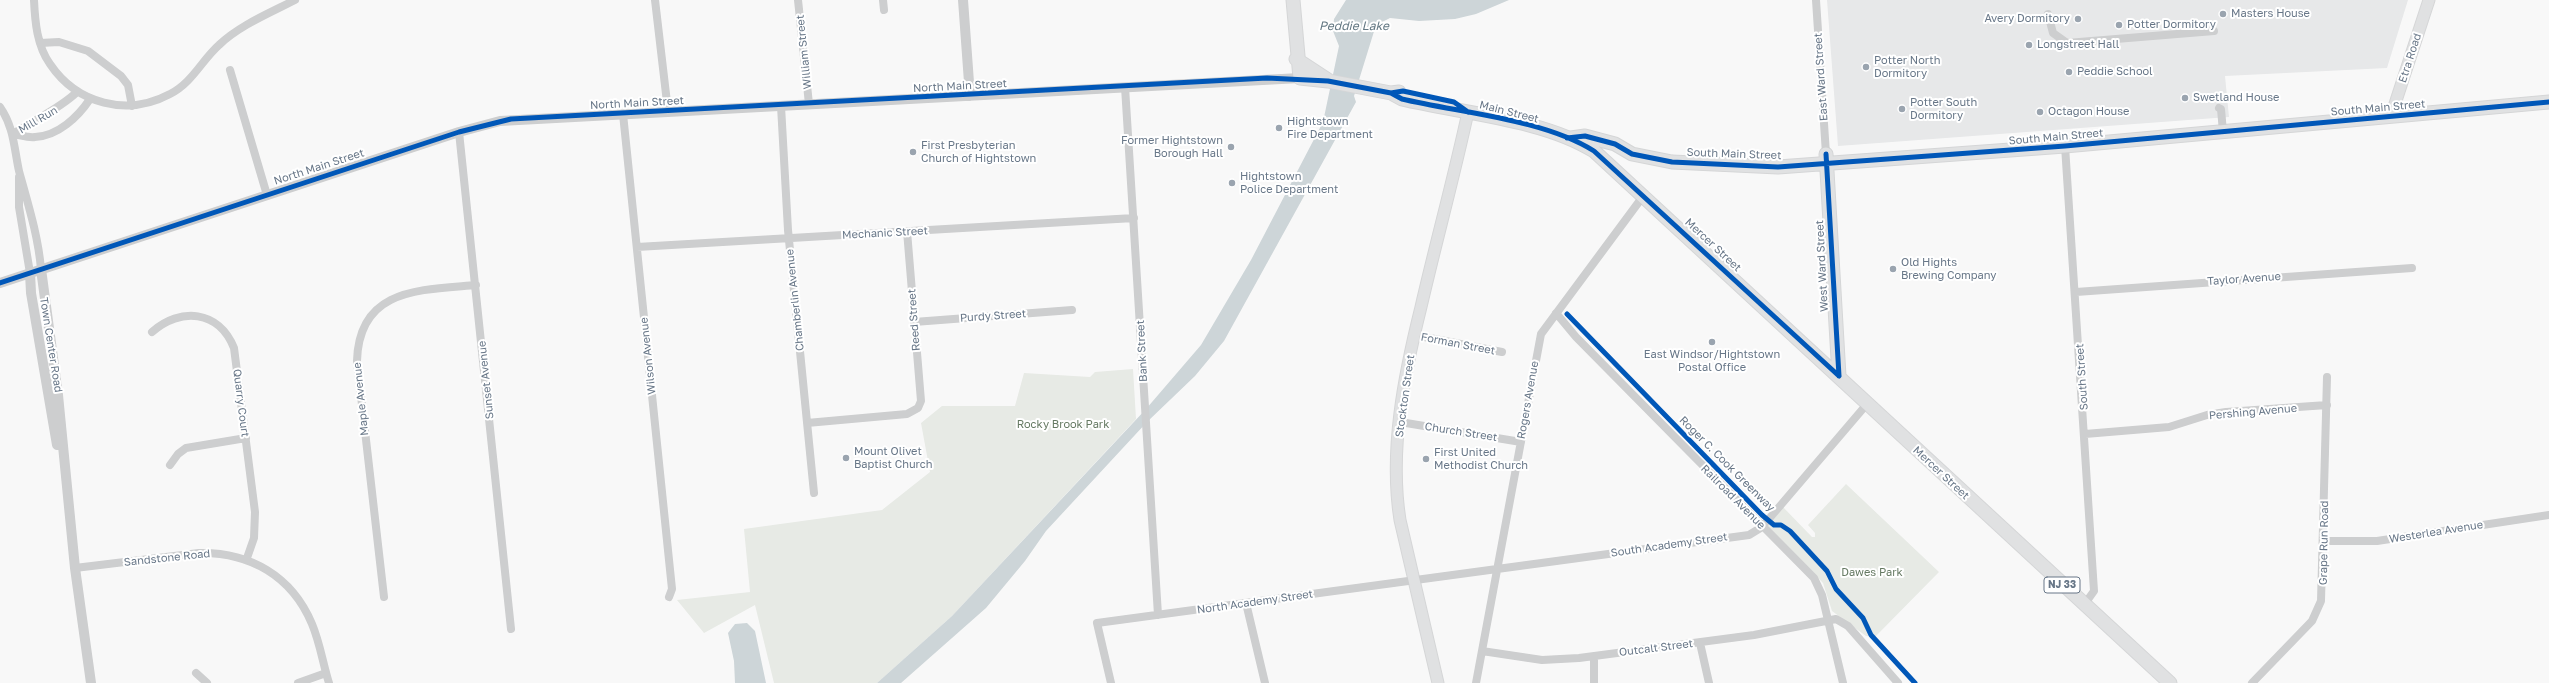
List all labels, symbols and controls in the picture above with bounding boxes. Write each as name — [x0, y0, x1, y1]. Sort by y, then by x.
place label: Masters House — [2231, 7, 2310, 21]
marker: Masters House — [2218, 9, 2228, 19]
place label: Avery Dormitory — [1984, 12, 2070, 26]
street label: William Street — [794, 14, 814, 90]
marker: Avery Dormitory — [2073, 14, 2083, 24]
place label: Potter Dormitory — [2127, 18, 2216, 32]
water label: Peddie Lake — [1319, 19, 1389, 33]
marker: Potter Dormitory — [2114, 20, 2124, 30]
street label: East Ward Street — [1811, 32, 1831, 122]
street label: Etra Road — [2396, 32, 2424, 84]
place label: Longstreet Hall — [2037, 38, 2119, 52]
marker: Longstreet Hall — [2024, 40, 2034, 50]
place label: Potter North Dormitory — [1874, 54, 1940, 80]
marker: Potter North Dormitory — [1861, 62, 1871, 72]
place label: Peddie School — [2077, 65, 2153, 79]
marker: Peddie School — [2064, 67, 2074, 77]
street label: North Main Street — [913, 77, 1007, 95]
place label: Swetland House — [2193, 91, 2279, 105]
marker: Swetland House — [2180, 93, 2190, 103]
street label: North Main Street — [590, 94, 684, 112]
place label: Potter South Dormitory — [1910, 96, 1977, 122]
street label: South Main Street — [2330, 97, 2426, 119]
street label: Main Street — [1478, 98, 1540, 126]
street label: Mill Run — [16, 104, 60, 136]
marker: Potter South Dormitory — [1897, 104, 1907, 114]
place label: Octagon House — [2048, 105, 2129, 119]
marker: Octagon House — [2035, 107, 2045, 117]
place label: Hightstown Fire Department — [1287, 115, 1373, 141]
marker: Hightstown Fire Department — [1274, 123, 1284, 133]
street label: South Main Street — [2008, 126, 2104, 148]
place label: Former Hightstown Borough Hall — [1121, 134, 1223, 160]
place label: First Presbyterian Church of Hightstown — [921, 139, 1036, 165]
marker: Former Hightstown Borough Hall — [1226, 142, 1236, 152]
street label: North Main Street — [272, 146, 366, 188]
street label: South Main Street — [1686, 146, 1782, 162]
marker: First Presbyterian Church of Hightstown — [908, 147, 918, 157]
place label: Hightstown Police Department — [1240, 170, 1338, 196]
marker: Hightstown Police Department — [1227, 178, 1237, 188]
street label: Mercer Street — [1682, 216, 1744, 274]
street label: West Ward Street — [1813, 220, 1831, 312]
street label: Mechanic Street — [842, 224, 928, 242]
street label: Chamberlin Avenue — [783, 248, 807, 352]
place label: Old Hights Brewing Company — [1901, 256, 1996, 282]
marker: Old Hights Brewing Company — [1888, 264, 1898, 274]
street label: Taylor Avenue — [2207, 270, 2281, 288]
street label: Reed Street — [905, 289, 923, 351]
street label: Town Center Road — [37, 297, 65, 393]
street label: Purdy Street — [959, 307, 1027, 325]
street label: Wilson Avenue — [637, 317, 659, 395]
street label: Bank Street — [1134, 320, 1150, 382]
street label: Forman Street — [1420, 330, 1496, 358]
marker: East Windsor/Hightstown Postal Office — [1707, 337, 1717, 347]
street label: Sunset Avenue — [475, 340, 497, 420]
street label: South Street — [2073, 343, 2091, 411]
place label: East Windsor/Hightstown Postal Office — [1644, 348, 1780, 374]
street label: Stockton Street — [1393, 354, 1417, 438]
street label: Rogers Avenue — [1515, 360, 1541, 440]
street label: Maple Avenue — [351, 362, 371, 436]
street label: Quarry Court — [230, 368, 252, 438]
street label: Pershing Avenue — [2208, 402, 2298, 422]
street label: Roger C. Cook Greenway — [1677, 414, 1777, 514]
park label: Rocky Brook Park — [1017, 418, 1109, 432]
street label: Church Street — [1424, 420, 1498, 444]
street label: Mercer Street — [1910, 444, 1972, 502]
place label: Mount Olivet Baptist Church — [854, 445, 933, 471]
place label: First United Methodist Church — [1434, 446, 1528, 472]
marker: Mount Olivet Baptist Church — [841, 453, 851, 463]
marker: First United Methodist Church — [1421, 454, 1431, 464]
street label: Railroad Avenue — [1698, 462, 1768, 532]
street label: Grape Run Road — [2317, 501, 2331, 585]
street label: Westerlea Avenue — [2388, 518, 2484, 546]
street label: South Academy Street — [1610, 530, 1728, 560]
street label: Sandstone Road — [123, 547, 211, 569]
park label: Dawes Park — [1841, 566, 1903, 580]
road number: NJ 33 — [2044, 577, 2080, 593]
street label: North Academy Street — [1196, 587, 1314, 617]
street label: Outcalt Street — [1618, 637, 1694, 659]

